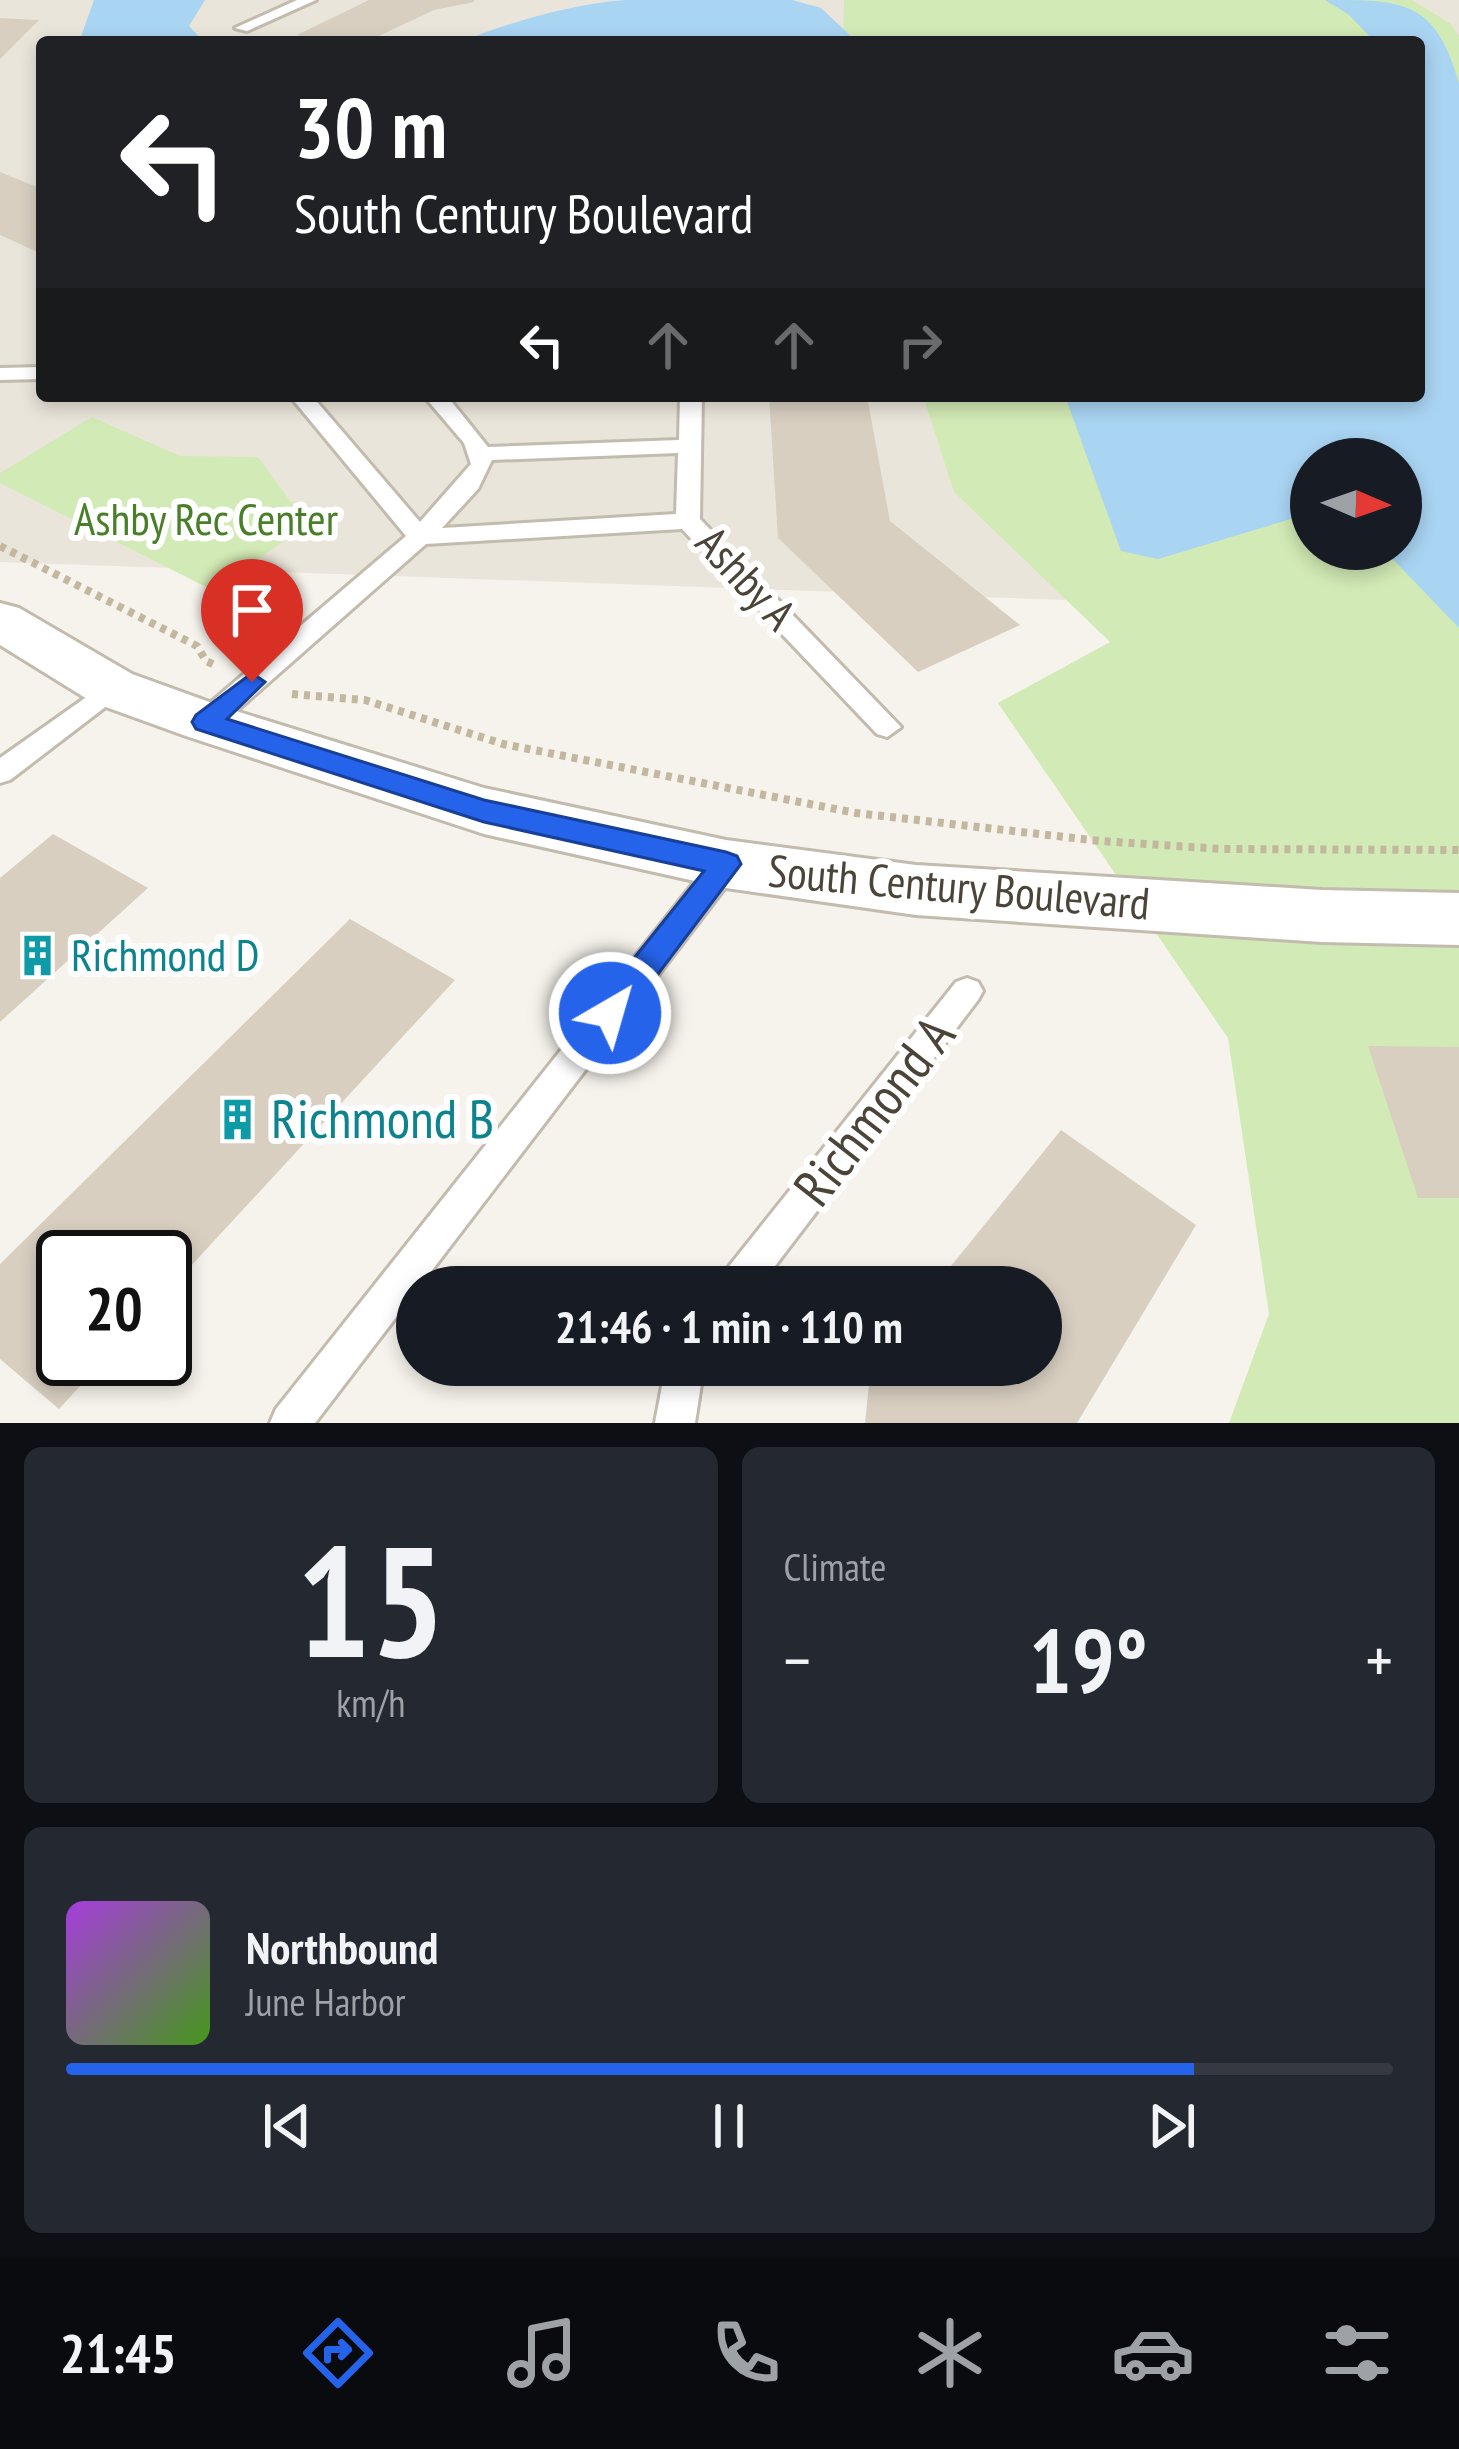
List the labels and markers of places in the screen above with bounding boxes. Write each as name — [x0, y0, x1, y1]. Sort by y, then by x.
pin — [201, 559, 303, 682]
place label: Richmond D — [71, 925, 259, 983]
building icon: Richmond D — [14, 932, 60, 978]
place label: Richmond B — [271, 1083, 494, 1153]
building icon: Richmond B — [214, 1096, 260, 1142]

